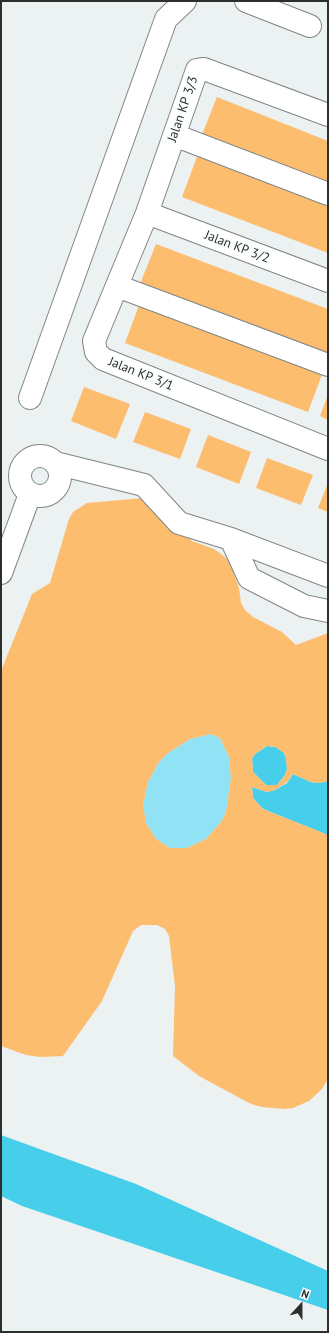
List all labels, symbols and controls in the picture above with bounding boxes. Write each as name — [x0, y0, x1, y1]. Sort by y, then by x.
street label: Jalan KP 3/3 — [164, 74, 202, 144]
street label: Jalan KP 3/2 — [202, 227, 272, 267]
street label: Jalan KP 3/1 — [106, 354, 176, 394]
north arrow — [281, 1285, 321, 1325]
text: N — [299, 1286, 311, 1302]

